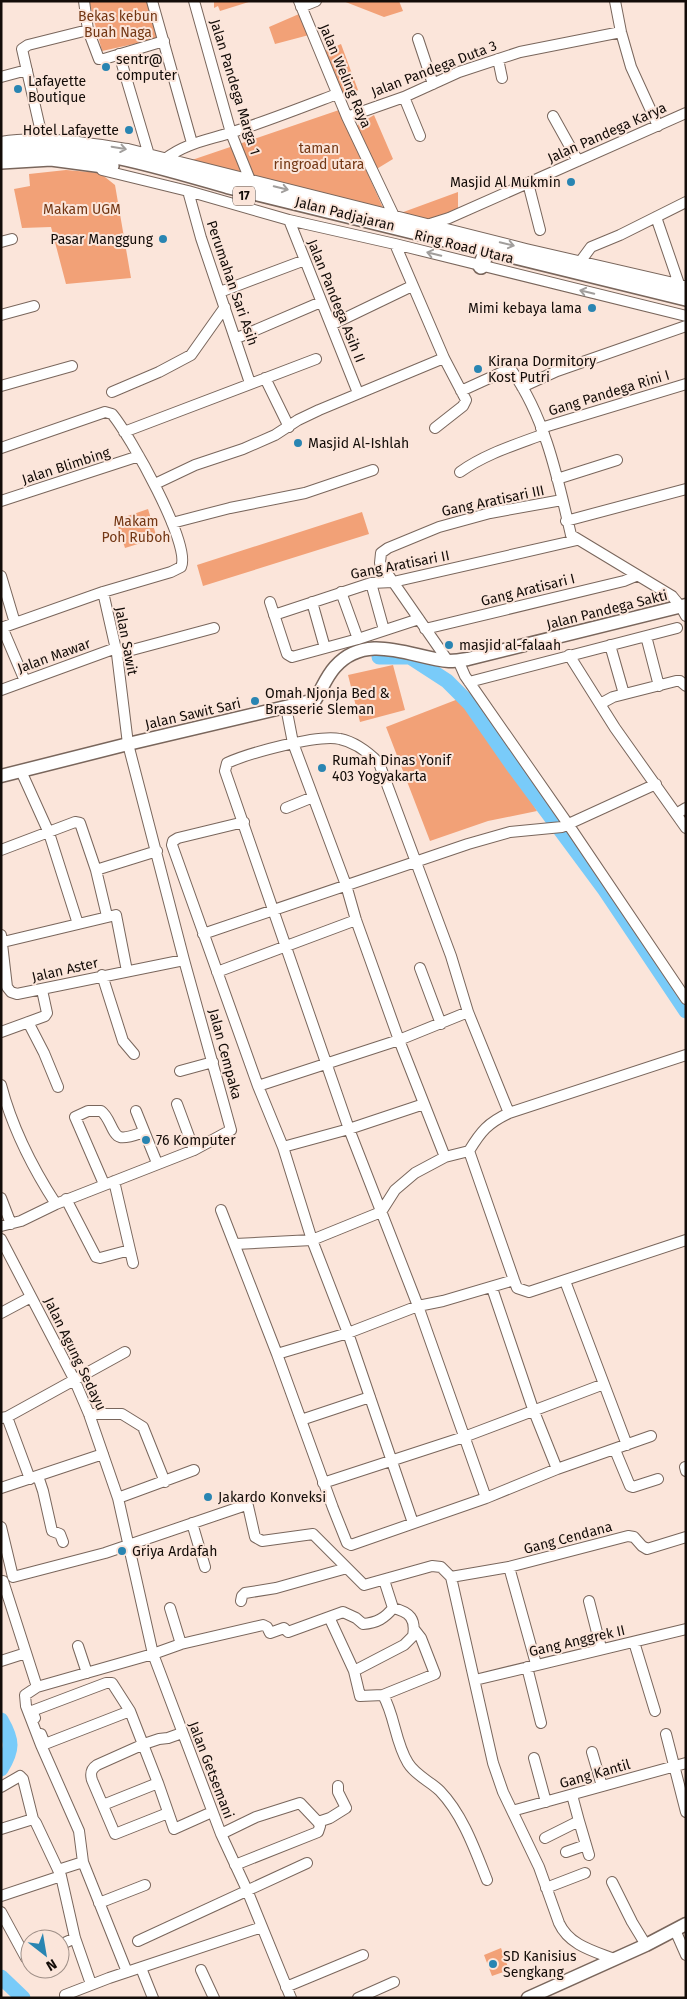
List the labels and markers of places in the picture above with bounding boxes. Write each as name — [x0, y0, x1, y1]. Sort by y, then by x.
place label: sentr@ computer — [116, 51, 178, 84]
marker: sentr@ computer — [100, 61, 112, 73]
place label: Lafayette Boutique — [28, 73, 86, 106]
marker: Lafayette Boutique — [12, 83, 24, 95]
place label: Hotel Lafayette — [23, 122, 119, 139]
marker: Hotel Lafayette — [123, 124, 135, 136]
place label: Masjid Al Mukmin — [450, 174, 561, 191]
marker: Masjid Al Mukmin — [565, 176, 577, 188]
place label: Pasar Manggung — [50, 231, 154, 248]
marker: Pasar Manggung — [157, 233, 169, 245]
place label: Mimi kebaya lama — [468, 300, 582, 317]
marker: Mimi kebaya lama — [586, 302, 598, 314]
place label: Kirana Dormitory Kost Putri — [488, 353, 596, 386]
marker: Kirana Dormitory Kost Putri — [472, 363, 484, 375]
place label: Masjid Al-Ishlah — [308, 435, 409, 452]
marker: Masjid Al-Ishlah — [292, 437, 304, 449]
place label: masjid al-falaah — [459, 637, 561, 654]
marker: masjid al-falaah — [443, 639, 455, 651]
place label: Omah Njonja Bed & Brasserie Sleman — [265, 685, 390, 718]
marker: Omah Njonja Bed & Brasserie Sleman — [249, 695, 261, 707]
place label: Rumah Dinas Yonif 403 Yogyakarta — [332, 752, 452, 785]
marker: Rumah Dinas Yonif 403 Yogyakarta — [316, 762, 328, 774]
place label: 76 Komputer — [156, 1132, 236, 1149]
marker: 76 Komputer — [140, 1134, 152, 1146]
place label: Jakardo Konveksi — [218, 1489, 326, 1506]
marker: Jakardo Konveksi — [202, 1491, 214, 1503]
place label: Griya Ardafah — [132, 1543, 217, 1560]
marker: Griya Ardafah — [116, 1545, 128, 1557]
place label: SD Kanisius Sengkang — [503, 1948, 577, 1981]
marker: SD Kanisius Sengkang — [487, 1958, 499, 1970]

